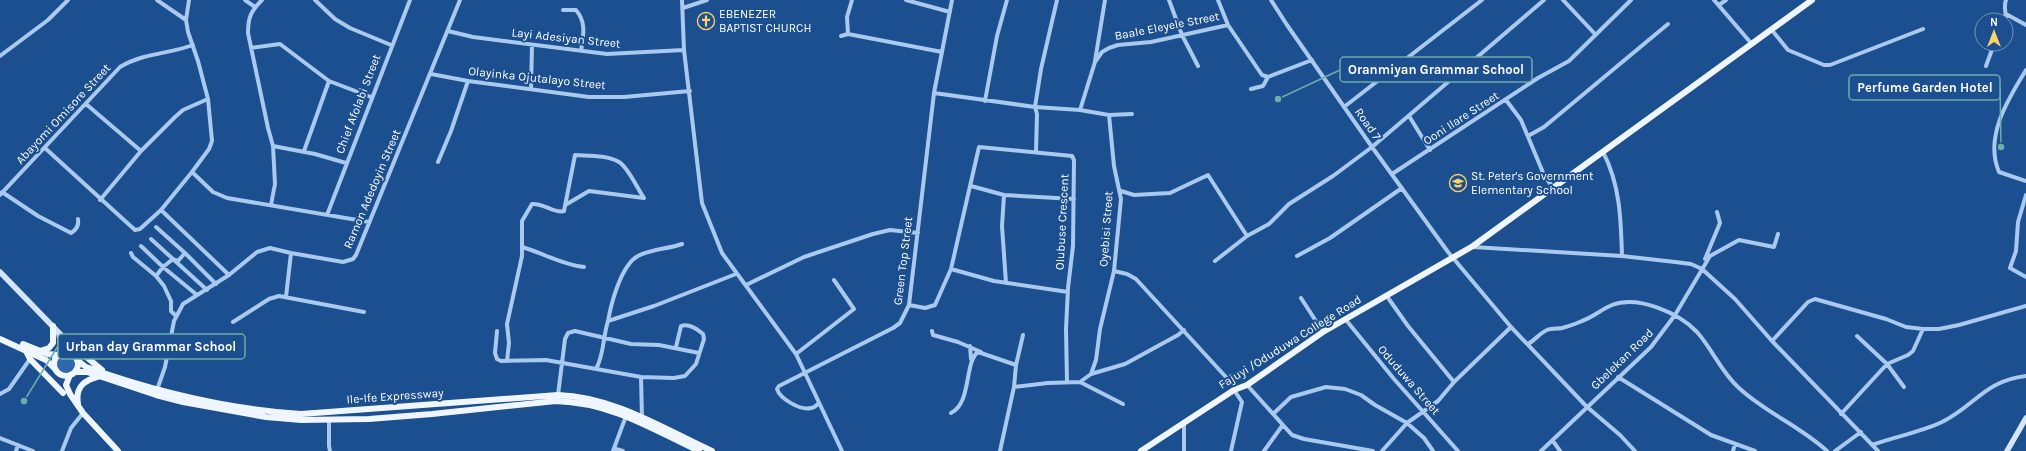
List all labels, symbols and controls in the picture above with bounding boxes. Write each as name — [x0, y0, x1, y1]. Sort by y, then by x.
place label: EBENEZER BAPTIST CHURCH — [719, 7, 811, 35]
street label: Baale Eleyele Street — [1113, 9, 1221, 43]
church icon: EBENEZER BAPTIST CHURCH — [696, 11, 716, 31]
north arrow — [1974, 12, 2014, 52]
text: N — [1990, 16, 1998, 29]
street label: Layi Adesiyan Street — [511, 25, 622, 51]
street label: Chief Afolabi Street — [333, 52, 384, 156]
callout: Oranmiyan Grammar School — [1340, 57, 1532, 82]
street label: Abayomi Omisore Street — [13, 61, 114, 167]
text: Oranmiyan Grammar School — [1348, 62, 1524, 77]
street label: Olayinka Ojutalayo Street — [468, 64, 607, 92]
callout: Perfume Garden Hotel — [1849, 75, 2000, 100]
text: Perfume Garden Hotel — [1857, 80, 1993, 95]
street label: Ooni Ilare Street — [1420, 88, 1502, 148]
street label: Road 7 — [1352, 105, 1384, 143]
street label: Ramon Adedoyin Street — [341, 127, 404, 251]
place label: St. Peter's Government Elementary School — [1471, 169, 1594, 197]
street label: Olubuse Crescent — [1052, 173, 1072, 270]
school or university icon: St. Peter's Government Elementary School — [1448, 173, 1468, 193]
street label: Oyebisi Street — [1096, 190, 1116, 267]
street label: Green Top Street — [891, 216, 915, 306]
street label: Fajuyi /Oduduwa College Road — [1216, 292, 1364, 392]
street label: Gbelekan Road — [1588, 326, 1656, 392]
callout: Urban day Grammar School — [58, 334, 245, 359]
text: Urban day Grammar School — [66, 339, 236, 354]
street label: Oduduwa Street — [1375, 342, 1443, 418]
street label: Ile-Ife Expressway — [346, 386, 444, 406]

